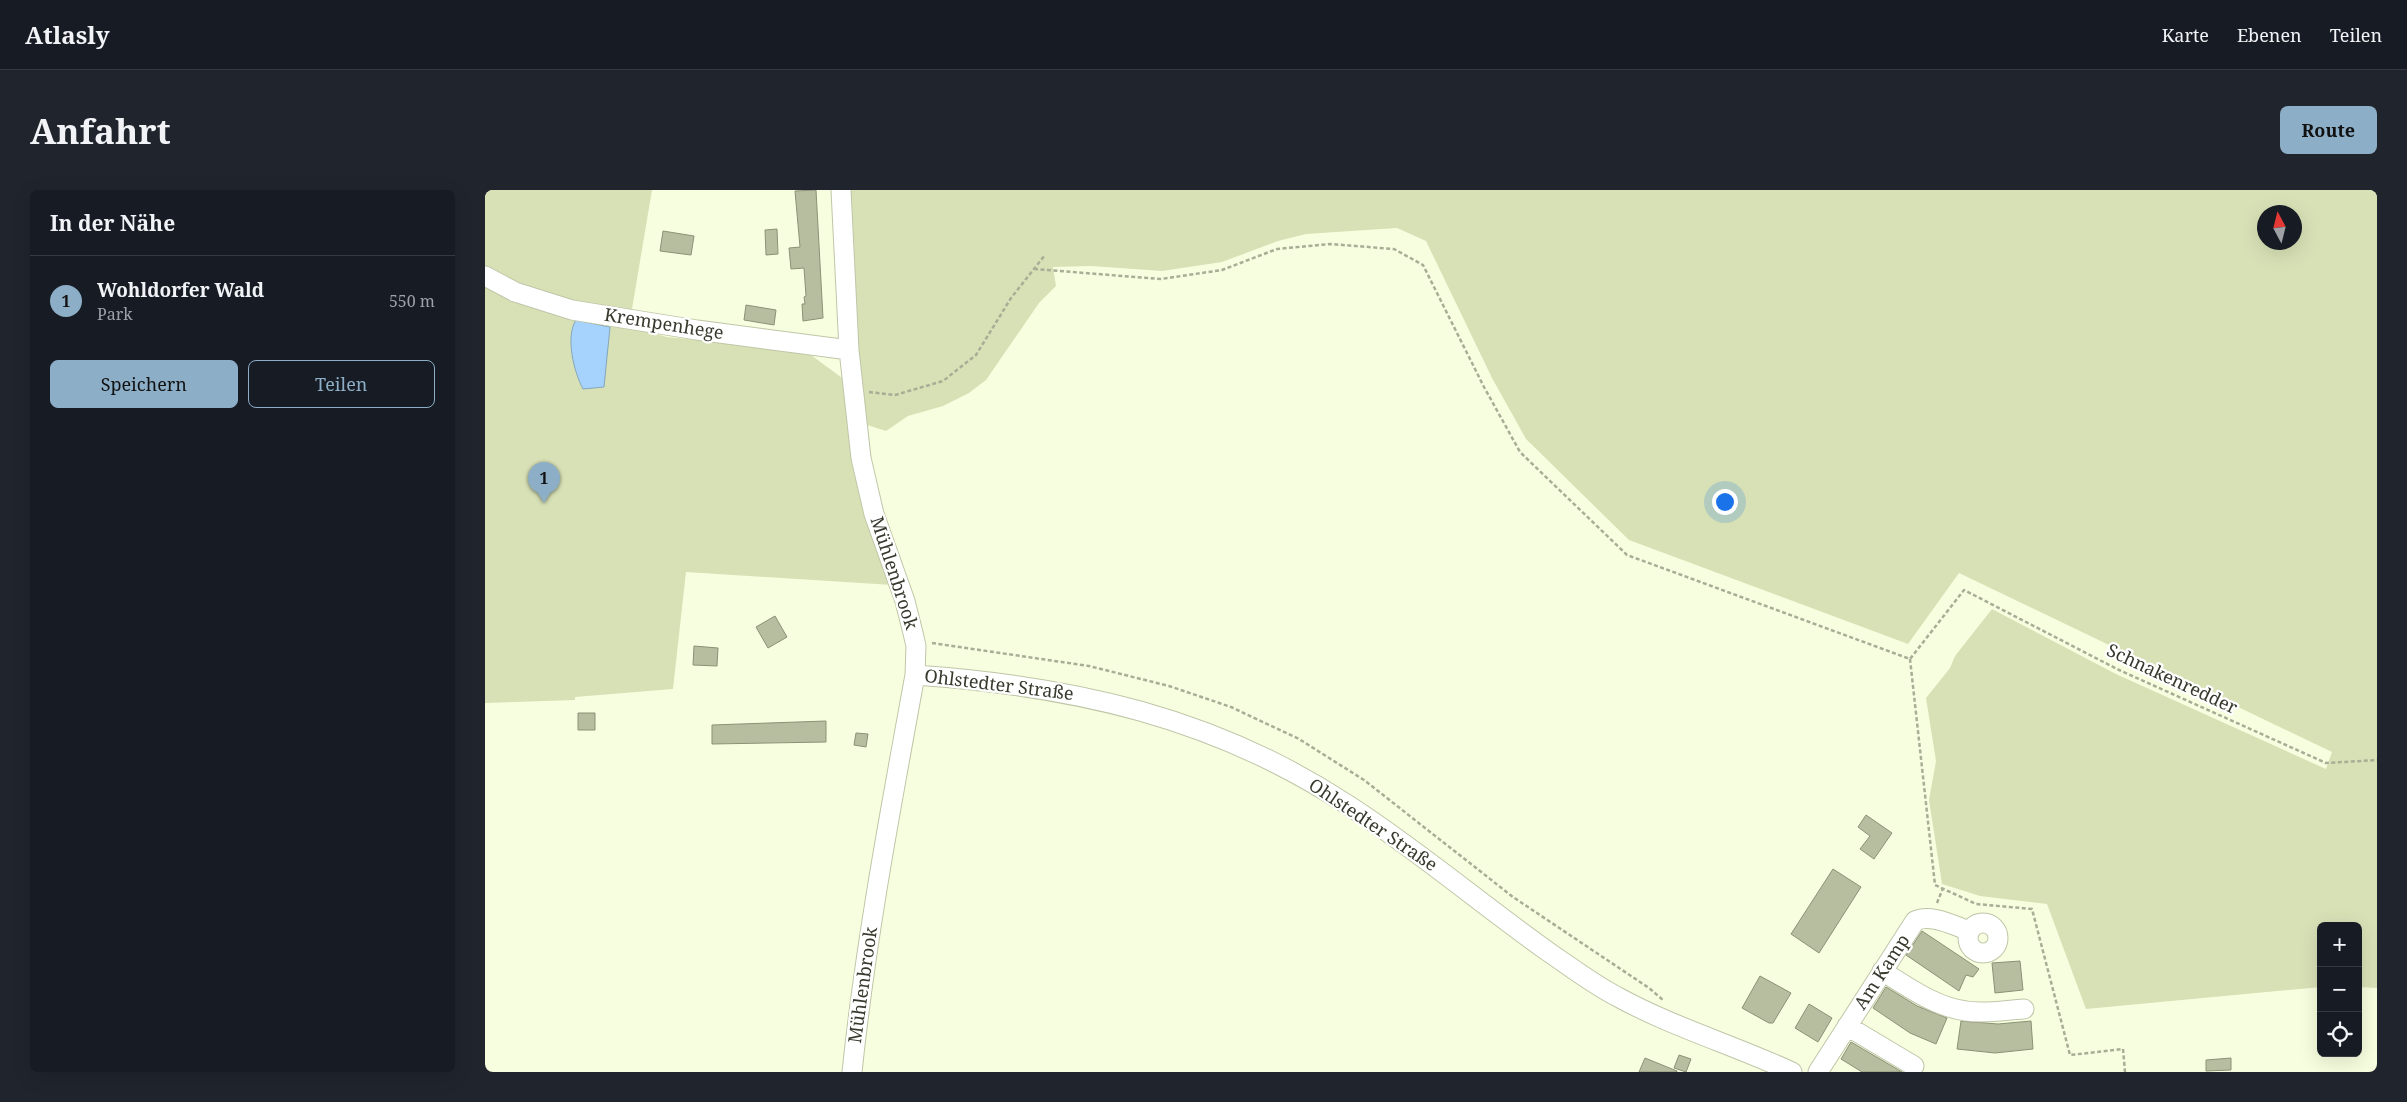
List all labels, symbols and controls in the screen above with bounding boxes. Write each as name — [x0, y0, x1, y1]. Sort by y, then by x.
text: Atlasly — [25, 18, 110, 51]
text: Karte — [2162, 23, 2209, 47]
text: Ebenen — [2237, 23, 2302, 47]
text: Teilen — [2330, 23, 2382, 47]
button: Route — [2280, 106, 2377, 154]
text: Anfahrt — [30, 107, 171, 154]
north arrow — [2257, 205, 2302, 250]
text: In der Nähe — [50, 209, 175, 237]
text: Wohldorfer Wald — [97, 277, 264, 303]
text: 1 — [61, 290, 71, 312]
text: 550 m — [389, 290, 435, 312]
street label: Krempenhege — [603, 302, 725, 344]
text: Park — [97, 303, 133, 325]
button: Speichern — [50, 360, 238, 408]
button: Teilen — [248, 360, 435, 408]
pin: 1 — [528, 462, 560, 503]
your location — [1712, 489, 1738, 515]
street label: Mühlenbrook — [865, 513, 925, 633]
street label: Schnakenredder — [2103, 637, 2242, 719]
street label: Ohlstedter Straße — [923, 663, 1075, 705]
street label: Ohlstedter Straße — [1305, 772, 1443, 876]
map controls — [2317, 922, 2362, 1057]
button: + — [2317, 922, 2362, 967]
street label: Mühlenbrook — [842, 925, 882, 1045]
street label: Am Kamp — [1848, 929, 1914, 1014]
button: − — [2317, 967, 2362, 1012]
button: locate — [2317, 1012, 2362, 1057]

